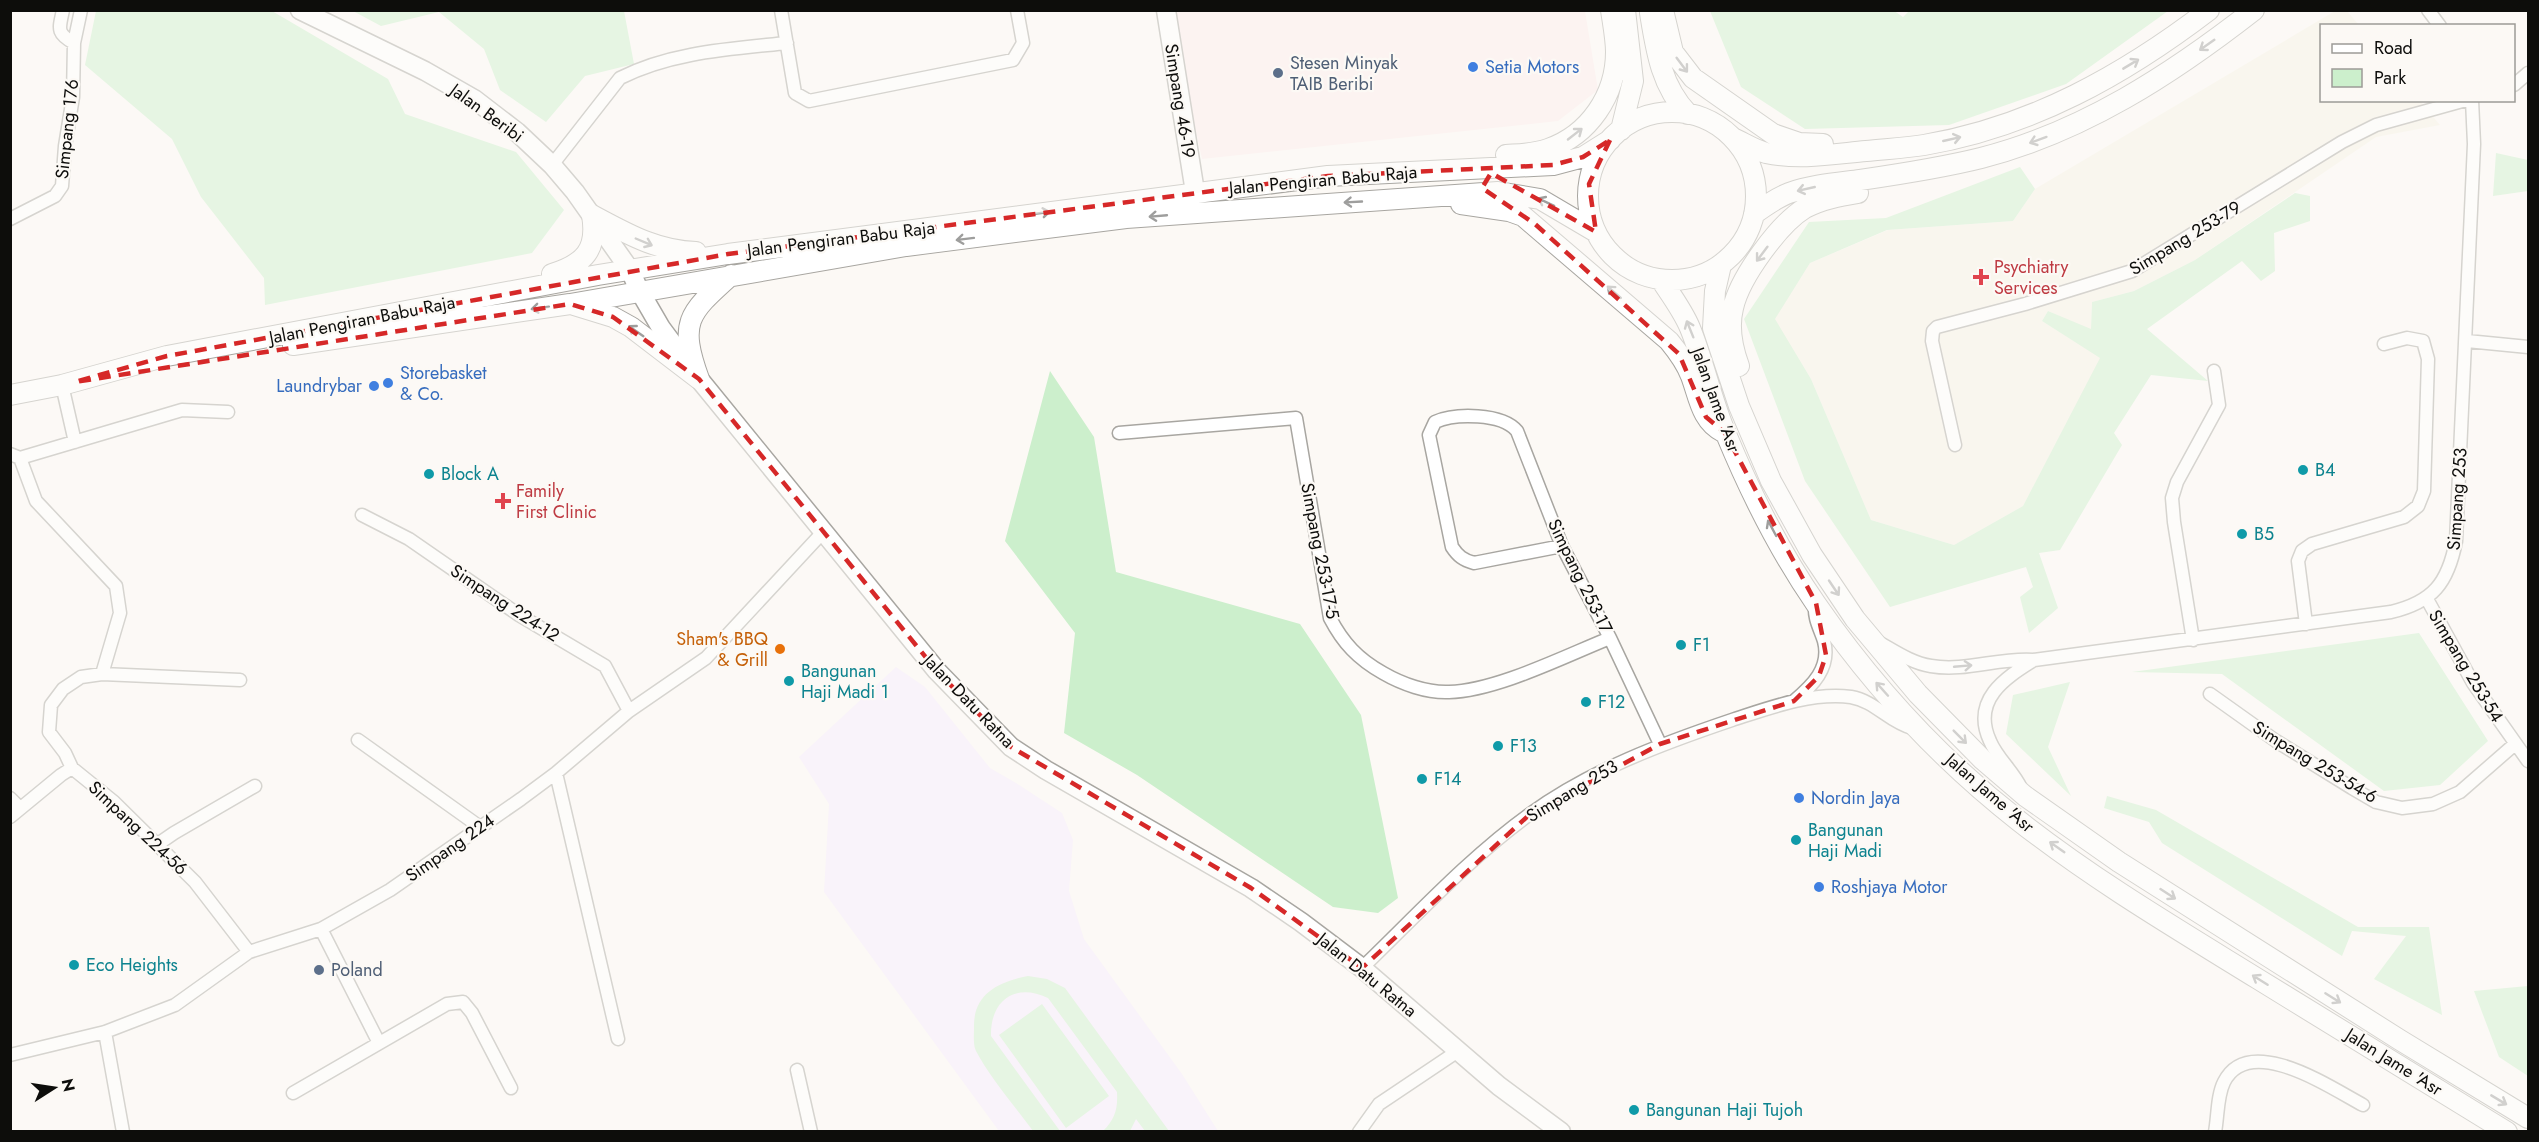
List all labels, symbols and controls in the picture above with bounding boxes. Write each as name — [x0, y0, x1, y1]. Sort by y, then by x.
legend — [2320, 24, 2515, 102]
text: Road — [2374, 35, 2413, 61]
one-way arrow — [2200, 39, 2216, 51]
street label: Simpang 46-19 — [1158, 42, 1202, 160]
place label: Stesen Minyak TAIB Beribi — [1290, 50, 1398, 97]
place label: Setia Motors — [1485, 54, 1579, 80]
one-way arrow — [1676, 56, 1688, 72]
one-way arrow — [2122, 58, 2139, 70]
marker: Setia Motors — [1466, 60, 1480, 74]
text: Park — [2374, 65, 2406, 91]
marker: Stesen Minyak TAIB Beribi — [1271, 66, 1285, 80]
street label: Jalan Beribi — [443, 76, 529, 149]
street label: Simpang 176 — [49, 78, 85, 180]
one-way arrow — [1567, 128, 1583, 140]
one-way arrow — [1942, 132, 1961, 144]
one-way arrow — [2029, 136, 2048, 147]
street label: Jalan Pengiran Babu Raja — [1226, 159, 1418, 201]
one-way arrow — [1797, 184, 1817, 195]
street label: Simpang 253-79 — [2124, 194, 2246, 282]
one-way arrow — [1343, 196, 1363, 207]
one-way arrow — [1537, 196, 1555, 208]
one-way arrow — [1031, 207, 1051, 218]
one-way arrow — [1149, 211, 1169, 222]
street label: Jalan Pengiran Babu Raja — [744, 215, 936, 264]
one-way arrow — [955, 234, 975, 245]
one-way arrow — [635, 237, 653, 248]
one-way arrow — [1756, 246, 1769, 262]
place label: Psychiatry Services — [1994, 254, 2069, 301]
marker: Psychiatry Services — [1972, 268, 1990, 286]
one-way arrow — [1607, 285, 1622, 299]
street label: Jalan Pengiran Babu Raja — [265, 289, 457, 351]
one-way arrow — [530, 303, 550, 314]
one-way arrow — [1683, 320, 1694, 339]
one-way arrow — [628, 325, 645, 337]
street label: Jalan Jame 'Asr — [1684, 342, 1747, 457]
place label: Storebasket & Co. — [400, 360, 487, 407]
place label: Laundrybar — [276, 373, 363, 399]
marker: Storebasket & Co. — [381, 376, 395, 390]
marker: Laundrybar — [367, 379, 381, 393]
street label: Simpang 253 — [2440, 447, 2474, 551]
place label: B4 — [2315, 457, 2336, 483]
place label: Block A — [441, 461, 499, 487]
marker: B4 — [2296, 463, 2310, 477]
marker: Block A — [422, 467, 436, 481]
place label: Family First Clinic — [516, 478, 597, 525]
street label: Simpang 253-17-5 — [1294, 481, 1346, 621]
marker: Family First Clinic — [494, 492, 512, 510]
street label: Simpang 253-17 — [1541, 514, 1619, 638]
one-way arrow — [1766, 520, 1778, 537]
place label: B5 — [2254, 521, 2274, 547]
marker: B5 — [2235, 527, 2249, 541]
street label: Simpang 224-12 — [445, 558, 565, 648]
one-way arrow — [1828, 579, 1840, 596]
street label: Simpang 253-54 — [2422, 605, 2510, 727]
place label: Sham's BBQ & Grill — [676, 626, 769, 673]
place label: F1 — [1693, 632, 1710, 658]
marker: F1 — [1674, 638, 1688, 652]
marker: Sham's BBQ & Grill — [773, 642, 787, 656]
street label: Jalan Datu Ratna — [916, 647, 1021, 754]
place label: Bangunan Haji Madi 1 — [801, 658, 889, 705]
one-way arrow — [1953, 660, 1973, 671]
marker: Bangunan Haji Madi 1 — [782, 674, 796, 688]
one-way arrow — [1875, 681, 1889, 696]
place label: F12 — [1598, 689, 1625, 715]
marker: F12 — [1579, 695, 1593, 709]
street label: Simpang 253-54-6 — [2248, 714, 2382, 810]
one-way arrow — [1952, 729, 1967, 744]
place label: F13 — [1510, 733, 1537, 759]
marker: F13 — [1491, 739, 1505, 753]
street label: Jalan Jame 'Asr — [1938, 746, 2041, 839]
street label: Simpang 253 — [1521, 753, 1623, 829]
place label: F14 — [1434, 766, 1462, 792]
marker: F14 — [1415, 772, 1429, 786]
street label: Simpang 224-56 — [82, 775, 194, 881]
place label: Nordin Jaya — [1811, 785, 1900, 811]
marker: Nordin Jaya — [1792, 791, 1806, 805]
street label: Simpang 224 — [400, 808, 500, 888]
place label: Bangunan Haji Madi — [1808, 817, 1883, 864]
marker: Bangunan Haji Madi — [1789, 833, 1803, 847]
one-way arrow — [2049, 841, 2065, 853]
place label: Roshjaya Motor — [1831, 874, 1948, 900]
marker: Roshjaya Motor — [1812, 880, 1826, 894]
one-way arrow — [2159, 888, 2176, 900]
street label: Jalan Datu Ratna — [1310, 925, 1423, 1023]
place label: Eco Heights — [86, 952, 178, 978]
place label: Poland — [331, 957, 383, 983]
marker: Eco Heights — [67, 958, 81, 972]
marker: Poland — [312, 963, 326, 977]
one-way arrow — [2252, 974, 2269, 987]
one-way arrow — [2324, 992, 2341, 1005]
street label: Jalan Jame 'Asr — [2339, 1021, 2448, 1103]
north arrow — [24, 1058, 84, 1118]
text: N — [56, 1076, 81, 1094]
one-way arrow — [2490, 1094, 2507, 1106]
place label: Bangunan Haji Tujoh — [1646, 1097, 1803, 1123]
marker: Bangunan Haji Tujoh — [1627, 1103, 1641, 1117]

